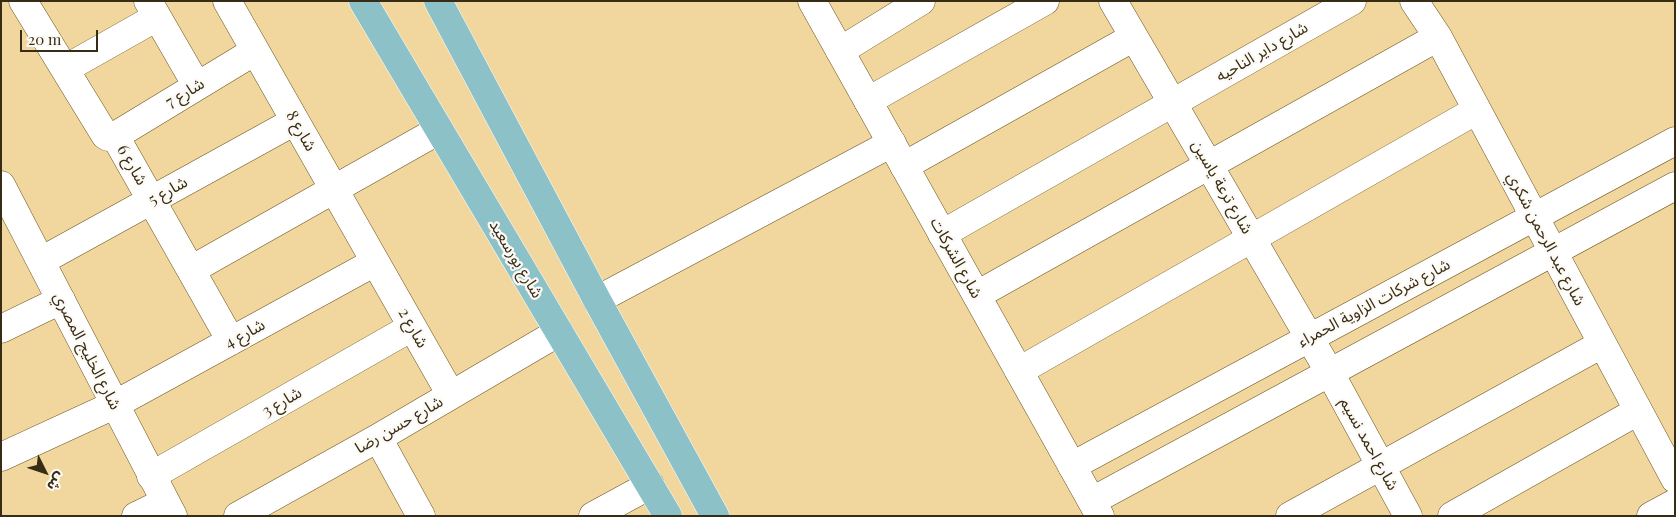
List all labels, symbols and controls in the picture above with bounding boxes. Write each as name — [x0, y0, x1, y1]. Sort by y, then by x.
street label: شارع داير الناحيه — [1213, 18, 1311, 86]
scale bar — [22, 20, 100, 52]
text: 20 m — [28, 29, 61, 49]
street label: شارع 7 — [162, 74, 208, 112]
street label: شارع 8 — [282, 107, 320, 155]
street label: شارع ترعة ياسين — [1187, 137, 1257, 237]
street label: شارع 6 — [113, 141, 151, 189]
street label: شارع عبد الرحمن شكري — [1503, 169, 1589, 309]
street label: شارع 5 — [145, 172, 191, 210]
street label: شارع الشركات — [926, 214, 986, 302]
street label: شارع بورسعيد — [485, 216, 547, 302]
street label: شارع شركات الزاوية الحمراء — [1295, 255, 1453, 351]
street label: شارع الخليج المصري — [49, 289, 125, 413]
street label: شارع 2 — [394, 305, 432, 351]
street label: شارع 4 — [222, 315, 268, 353]
street label: شارع 3 — [259, 383, 305, 421]
street label: شارع حسن رضا — [352, 392, 446, 458]
street label: شارع احمد نسيم — [1336, 394, 1402, 494]
north arrow — [20, 447, 70, 497]
text: ش — [43, 469, 70, 496]

